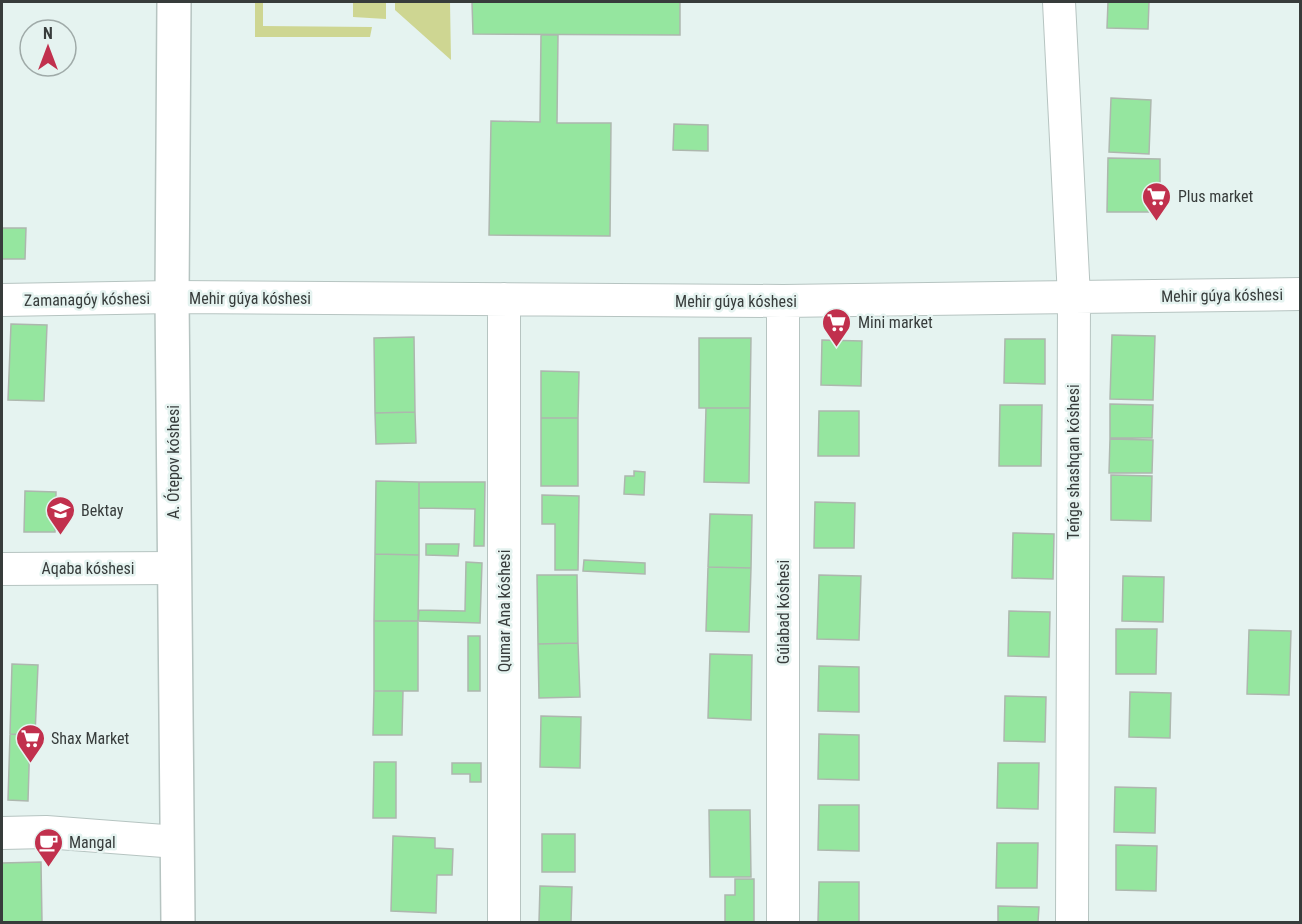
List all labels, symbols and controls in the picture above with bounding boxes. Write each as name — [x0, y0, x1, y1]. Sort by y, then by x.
north arrow — [18, 18, 78, 78]
text: N — [43, 24, 53, 43]
supermarket icon: Plus market — [1141, 180, 1173, 222]
place label: Plus market — [1178, 187, 1253, 206]
street label: Mehir gúyа kóshesi — [1161, 285, 1283, 306]
street label: Zamanagóy kóshesi — [24, 289, 150, 310]
street label: Mehir gúyа kóshesi — [189, 289, 311, 308]
street label: Mehir gúyа kóshesi — [675, 292, 797, 311]
supermarket icon: Mini market — [821, 306, 853, 348]
place label: Mini market — [858, 313, 933, 332]
street label: Teńge shashqan kóshesi — [1064, 384, 1083, 540]
street label: A. Ótepov kóshesi — [163, 405, 183, 519]
school or university icon: Bektay — [44, 494, 76, 536]
place label: Bektay — [81, 501, 124, 520]
street label: Qumar Ana kóshesi — [495, 550, 514, 672]
street label: Aqaba kóshesi — [42, 559, 134, 578]
street label: Gúlabad kóshesi — [774, 560, 793, 664]
supermarket icon: Shax Market — [14, 722, 46, 764]
place label: Shax Market — [51, 729, 130, 748]
cafe icon: Mangal — [32, 826, 64, 868]
place label: Mangal — [69, 833, 116, 852]

